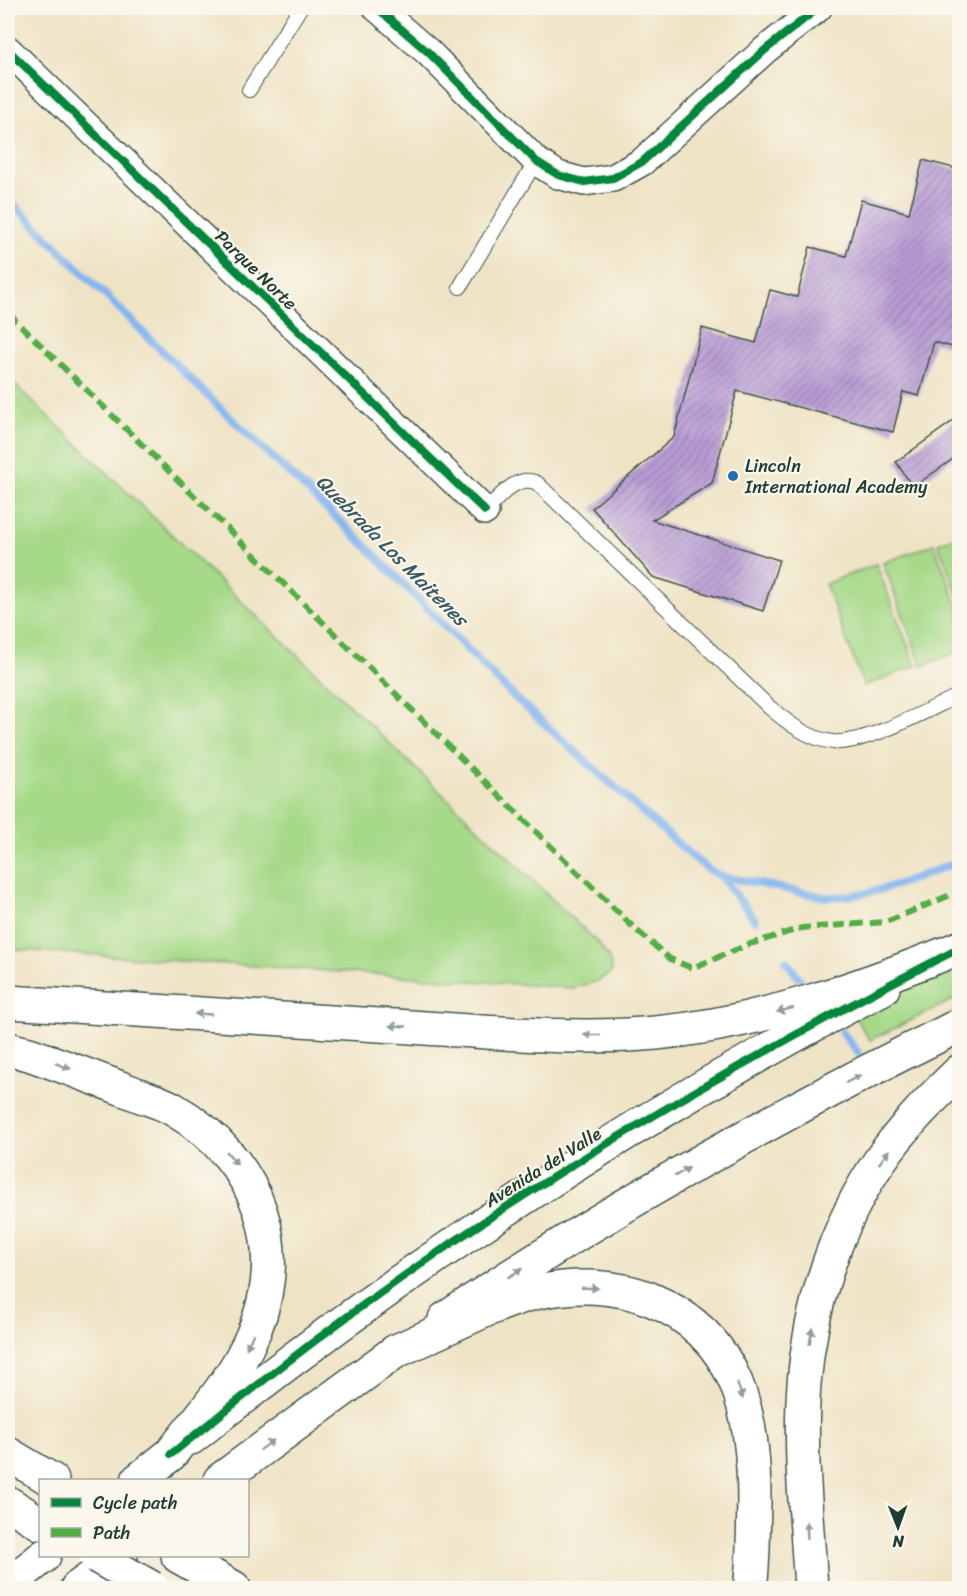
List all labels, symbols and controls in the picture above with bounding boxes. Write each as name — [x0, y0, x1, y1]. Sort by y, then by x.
street label: Parque Norte — [207, 222, 305, 318]
place label: Lincoln International Academy — [744, 450, 928, 503]
water label: Quebrada Los Maitenes — [307, 466, 478, 637]
marker: Lincoln International Academy — [726, 469, 740, 483]
one-way arrow — [776, 1005, 794, 1015]
one-way arrow — [193, 1009, 212, 1019]
one-way arrow — [388, 1021, 407, 1030]
one-way arrow — [583, 1030, 602, 1040]
one-way arrow — [54, 1062, 72, 1072]
one-way arrow — [845, 1074, 862, 1084]
street label: Avenida del Valle — [477, 1118, 608, 1216]
one-way arrow — [877, 1149, 889, 1164]
one-way arrow — [226, 1150, 239, 1166]
one-way arrow — [674, 1167, 691, 1177]
one-way arrow — [507, 1267, 523, 1278]
one-way arrow — [580, 1283, 599, 1292]
one-way arrow — [807, 1326, 816, 1345]
one-way arrow — [245, 1333, 254, 1350]
one-way arrow — [735, 1383, 745, 1401]
one-way arrow — [259, 1439, 275, 1452]
legend — [39, 1479, 249, 1557]
text: Cycle path — [93, 1487, 177, 1519]
north arrow — [868, 1497, 928, 1557]
text: Path — [93, 1517, 130, 1549]
one-way arrow — [803, 1521, 812, 1540]
text: N — [892, 1527, 905, 1556]

